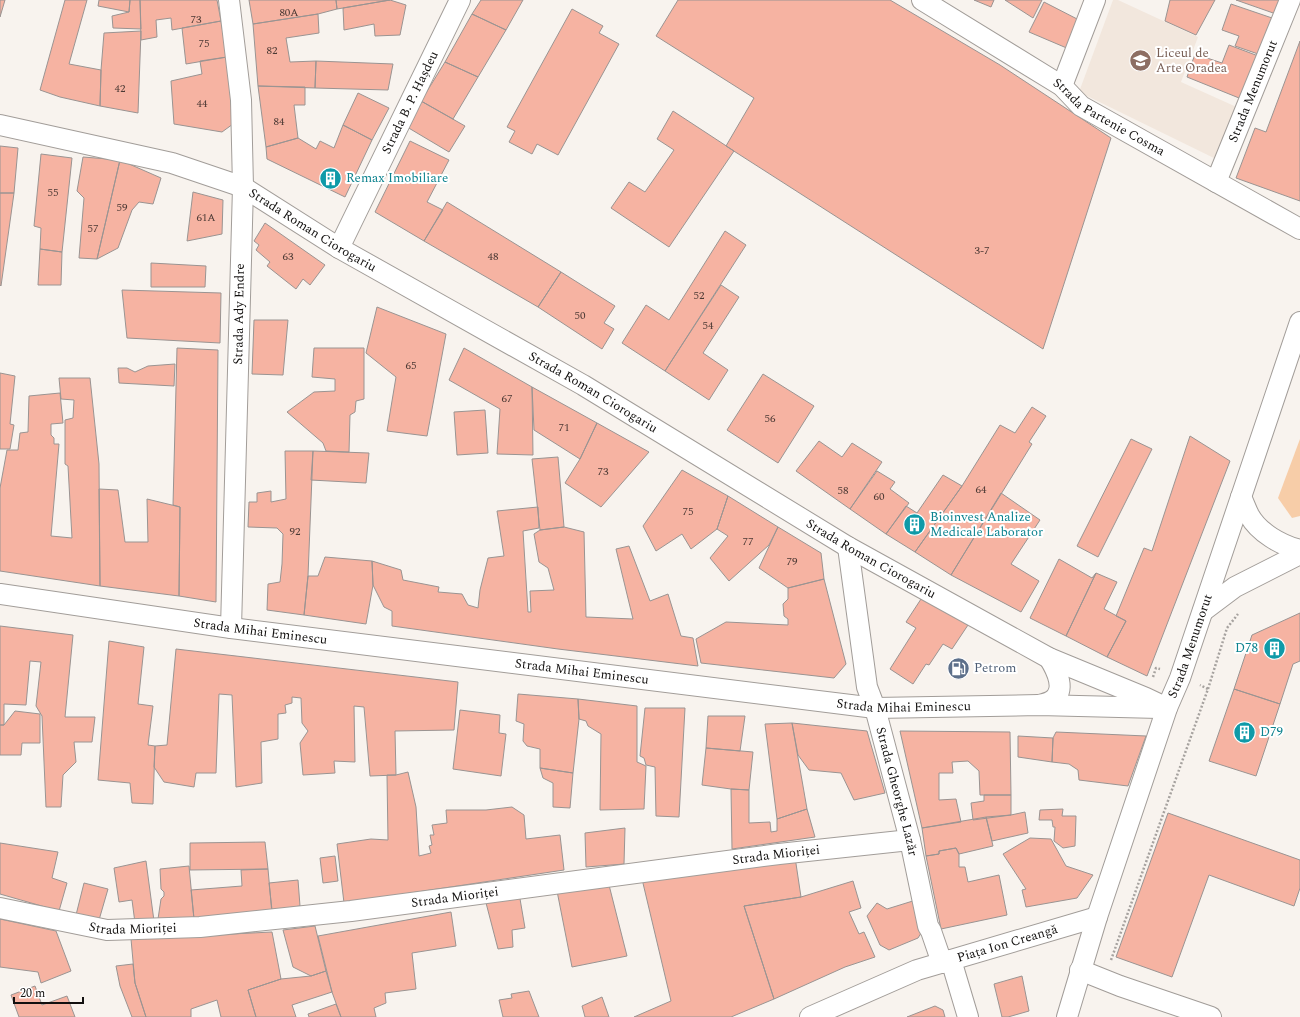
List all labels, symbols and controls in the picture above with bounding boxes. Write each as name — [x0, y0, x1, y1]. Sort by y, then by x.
house number: 80A — [279, 4, 299, 21]
house number: 73 — [191, 11, 202, 28]
house number: 75 — [199, 35, 210, 52]
street label: Strada Menumorut — [1223, 36, 1283, 146]
house number: 82 — [267, 42, 278, 59]
place label: Liceul de Arte Oradea — [1156, 43, 1228, 78]
school or university icon: Liceul de Arte Oradea — [1127, 47, 1153, 73]
street label: Strada B. P. Hașdeu — [376, 48, 444, 157]
street label: Strada Partenie Cosma — [1049, 73, 1169, 161]
house number: 42 — [115, 80, 126, 97]
house number: 44 — [197, 95, 208, 112]
house number: 84 — [274, 113, 285, 130]
building icon: Remax Imobiliare — [317, 165, 343, 191]
place label: Remax Imobiliare — [346, 168, 448, 188]
street label: Strada Roman Ciorogariu — [245, 183, 380, 277]
house number: 55 — [48, 184, 59, 201]
house number: 59 — [117, 199, 128, 216]
house number: 61A — [196, 209, 216, 226]
house number: 57 — [88, 220, 99, 237]
house number: 3-7 — [974, 242, 990, 259]
house number: 63 — [283, 248, 294, 265]
house number: 48 — [488, 248, 499, 265]
street label: Strada Ady Endre — [228, 263, 250, 365]
house number: 52 — [694, 287, 705, 304]
house number: 50 — [575, 307, 586, 324]
house number: 54 — [703, 317, 714, 334]
street label: Strada Roman Ciorogariu — [525, 346, 661, 438]
house number: 65 — [406, 357, 417, 374]
house number: 67 — [502, 390, 513, 407]
house number: 56 — [765, 410, 776, 427]
house number: 71 — [559, 419, 570, 436]
house number: 73 — [598, 463, 609, 480]
house number: 64 — [976, 481, 987, 498]
house number: 58 — [838, 482, 849, 499]
house number: 60 — [874, 488, 885, 505]
house number: 75 — [683, 503, 694, 520]
place label: Bioinvest Analize Medicale Laborator — [930, 507, 1043, 542]
building icon: Bioinvest Analize Medicale Laborator — [901, 511, 927, 537]
street label: Strada Roman Ciorogariu — [802, 514, 940, 604]
house number: 92 — [290, 523, 301, 540]
house number: 77 — [743, 533, 754, 550]
house number: 79 — [787, 553, 798, 570]
street label: Strada Menumorut — [1162, 591, 1218, 701]
street label: Strada Mihai Eminescu — [192, 613, 328, 650]
building icon: D78 — [1261, 635, 1287, 661]
place label: D78 — [1235, 638, 1258, 658]
street label: Strada Mihai Eminescu — [514, 653, 650, 690]
fuel station icon: Petrom — [946, 655, 972, 681]
place label: Petrom — [974, 658, 1016, 678]
street label: Strada Mihai Eminescu — [835, 693, 971, 718]
building icon: D79 — [1232, 719, 1258, 745]
place label: D79 — [1260, 722, 1284, 742]
street label: Strada Gheorghe Lazăr — [870, 725, 923, 858]
street label: Strada Mioriței — [731, 840, 821, 870]
street label: Strada Mioriței — [410, 881, 500, 913]
street label: Strada Mioriței — [87, 917, 177, 940]
street label: Piața Ion Creangă — [955, 919, 1061, 968]
scale bar — [14, 979, 83, 1005]
text: 20 m — [20, 984, 45, 1003]

